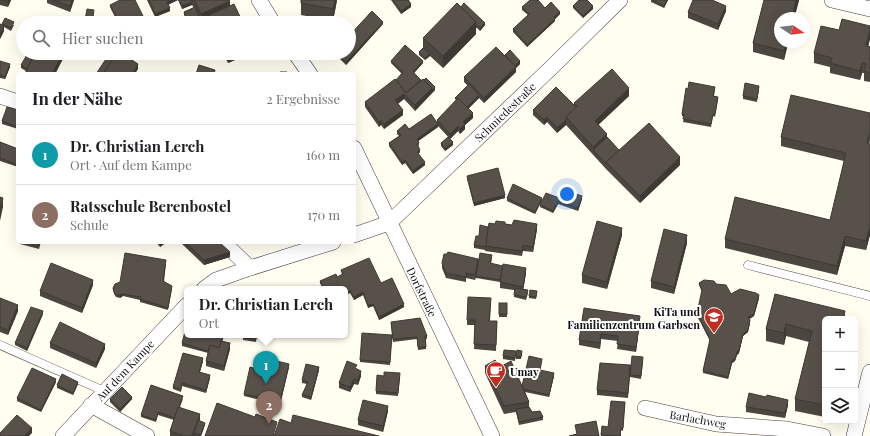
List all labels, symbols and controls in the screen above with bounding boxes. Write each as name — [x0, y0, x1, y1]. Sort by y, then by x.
north arrow — [774, 12, 810, 48]
search box — [16, 16, 356, 60]
icon: search — [30, 27, 52, 49]
text: Hier suchen — [62, 28, 144, 48]
street label: Schmiedestraße — [471, 79, 539, 145]
text: In der Nähe — [32, 87, 123, 109]
text: 2 Ergebnisse — [266, 90, 340, 107]
text: Dr. Christian Lerch — [70, 136, 204, 156]
text: 1 — [43, 146, 47, 163]
text: 160 m — [306, 146, 340, 163]
text: Ort · Auf dem Kampe — [70, 156, 192, 173]
your location — [557, 184, 577, 204]
text: Ratsschule Berenbostel — [70, 196, 231, 216]
text: 2 — [42, 206, 48, 223]
text: 170 m — [307, 206, 340, 223]
text: Schule — [70, 216, 109, 233]
street label: Dorfstraße — [403, 265, 441, 320]
popup — [184, 286, 348, 338]
text: Dr. Christian Lerch — [199, 294, 333, 314]
place label: KiTa und Familienzentrum Garbsen — [567, 304, 700, 332]
school or university icon: KiTa und Familienzentrum Garbsen — [703, 306, 725, 334]
text: Ort — [199, 314, 219, 331]
map controls — [822, 316, 858, 424]
button: + — [822, 316, 858, 352]
street label: Auf dem Kampe — [92, 336, 157, 404]
pin: 1 — [253, 351, 279, 384]
button: − — [822, 352, 858, 388]
cafe icon: Umay — [485, 360, 507, 388]
place label: Umay — [510, 364, 539, 379]
button: layers — [822, 388, 858, 424]
pin: 2 — [256, 391, 282, 424]
street label: Barlachweg — [669, 407, 728, 431]

